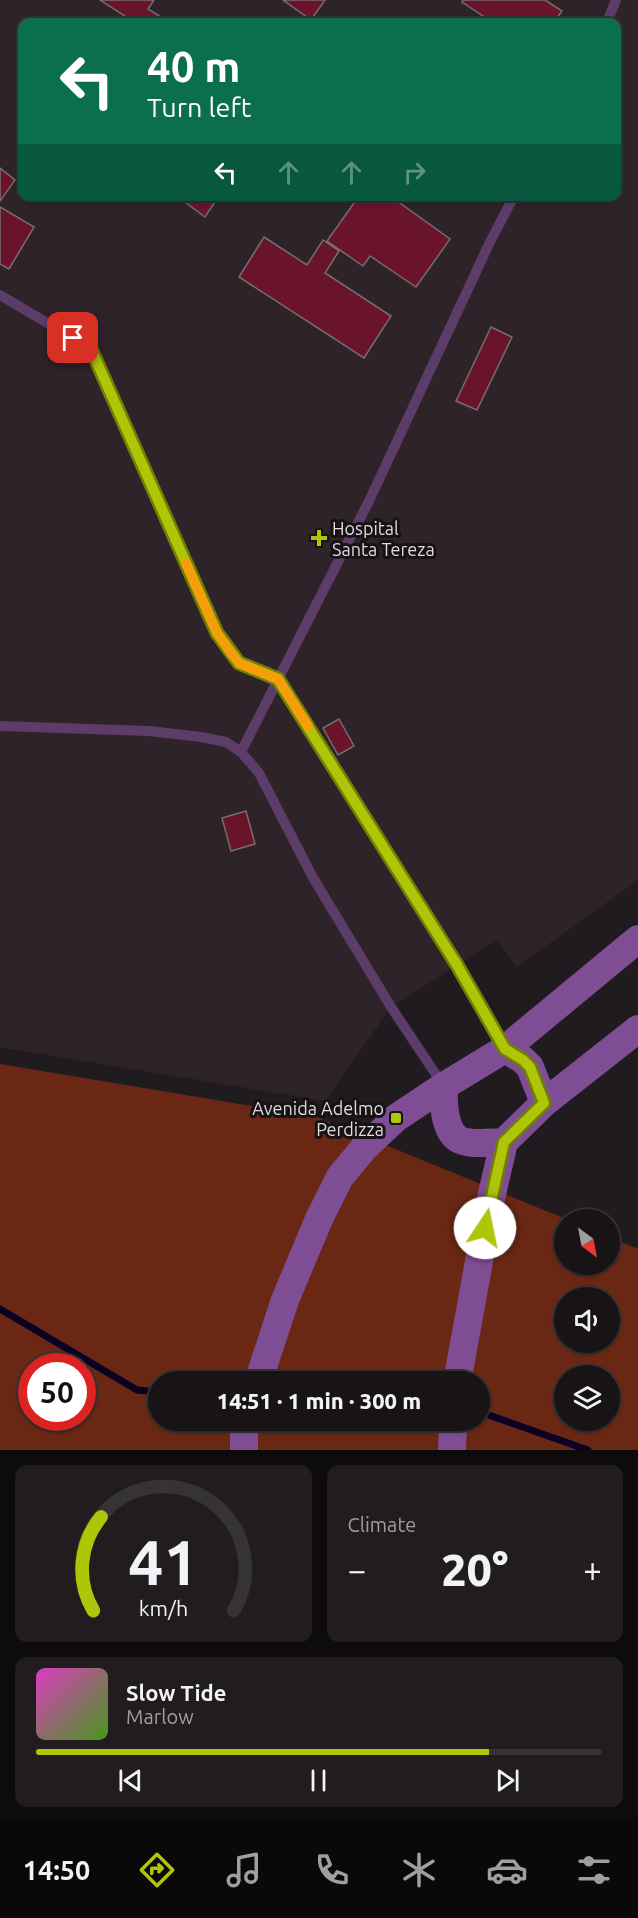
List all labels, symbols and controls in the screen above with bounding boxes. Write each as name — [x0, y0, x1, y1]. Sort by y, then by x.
icon: left — [48, 42, 126, 120]
text: 40 m — [147, 43, 241, 90]
text: Turn left — [147, 92, 251, 122]
icon: left — [209, 156, 242, 189]
icon: ahead — [272, 156, 305, 189]
icon: ahead — [335, 156, 368, 189]
icon: right — [398, 156, 431, 189]
pin — [47, 312, 98, 363]
icon: arrive — [56, 321, 89, 354]
place label: Hospital Santa Tereza — [332, 518, 435, 559]
marker: Hospital Santa Tereza — [310, 529, 328, 547]
place label: Avenida Adelmo Perdizza — [252, 1098, 384, 1139]
marker: Avenida Adelmo Perdizza — [389, 1111, 403, 1125]
position arrow — [453, 1196, 517, 1260]
north arrow — [554, 1209, 620, 1275]
map controls — [554, 1209, 620, 1431]
button: sound — [554, 1287, 620, 1353]
speed limit sign: 50 — [18, 1353, 96, 1431]
button: layers — [554, 1365, 620, 1431]
text: 14:51 · 1 min · 300 m — [217, 1388, 421, 1413]
text: Climate — [348, 1513, 416, 1536]
text: 41 — [128, 1527, 198, 1597]
text: 20° — [441, 1544, 508, 1595]
text: − — [348, 1551, 366, 1588]
text: + — [583, 1551, 602, 1588]
text: km/h — [138, 1596, 188, 1620]
text: Slow Tide — [126, 1680, 226, 1705]
text: Marlow — [126, 1705, 194, 1728]
icon: previous — [114, 1764, 147, 1797]
icon: pause — [302, 1764, 335, 1797]
icon: next — [491, 1764, 524, 1797]
icon: directions — [136, 1849, 178, 1891]
icon: music — [223, 1849, 265, 1891]
icon: phone — [311, 1849, 353, 1891]
icon: climate — [398, 1849, 440, 1891]
icon: car — [486, 1849, 528, 1891]
icon: filters — [573, 1849, 615, 1891]
text: 14:50 — [23, 1855, 90, 1885]

